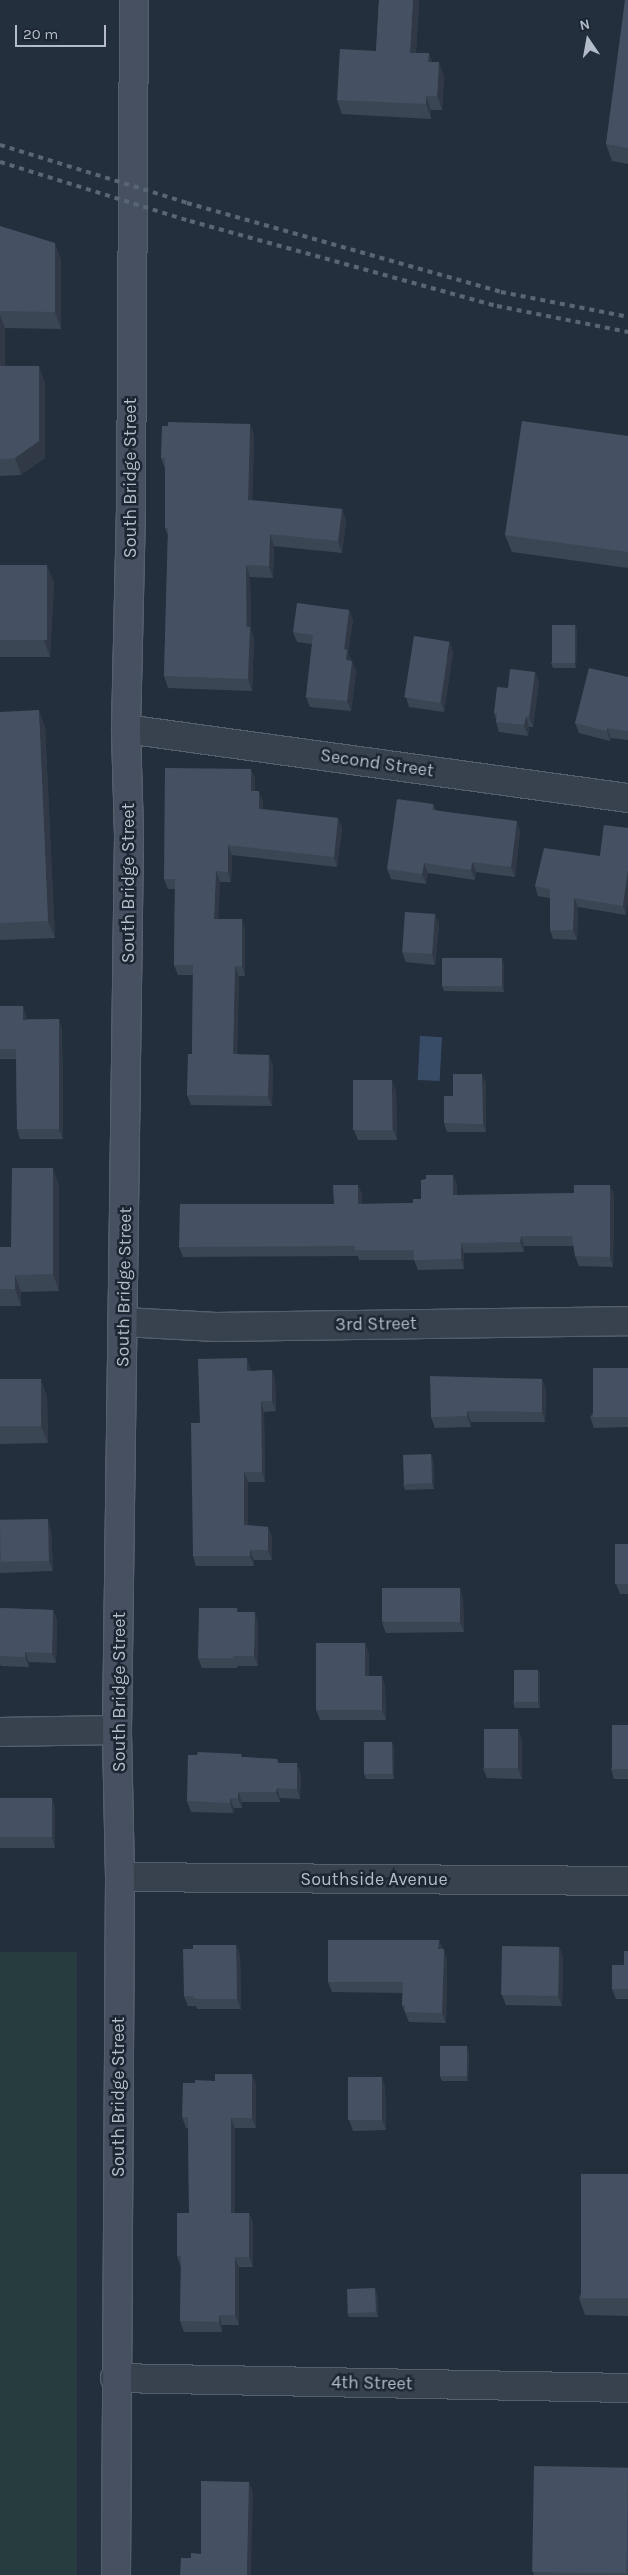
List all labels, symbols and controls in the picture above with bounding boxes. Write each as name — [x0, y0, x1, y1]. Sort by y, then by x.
scale bar — [18, 15, 109, 47]
north arrow — [563, 15, 613, 65]
text: N — [578, 15, 591, 34]
text: 20 m — [23, 25, 58, 43]
street label: South Bridge Street — [119, 398, 141, 558]
street label: Second Street — [319, 744, 435, 782]
street label: South Bridge Street — [117, 803, 139, 963]
street label: South Bridge Street — [112, 1207, 136, 1367]
street label: 3rd Street — [335, 1312, 417, 1336]
street label: South Bridge Street — [108, 1612, 130, 1772]
street label: Southside Avenue — [300, 1868, 448, 1890]
street label: South Bridge Street — [107, 2017, 129, 2177]
street label: 4th Street — [331, 2371, 413, 2395]

